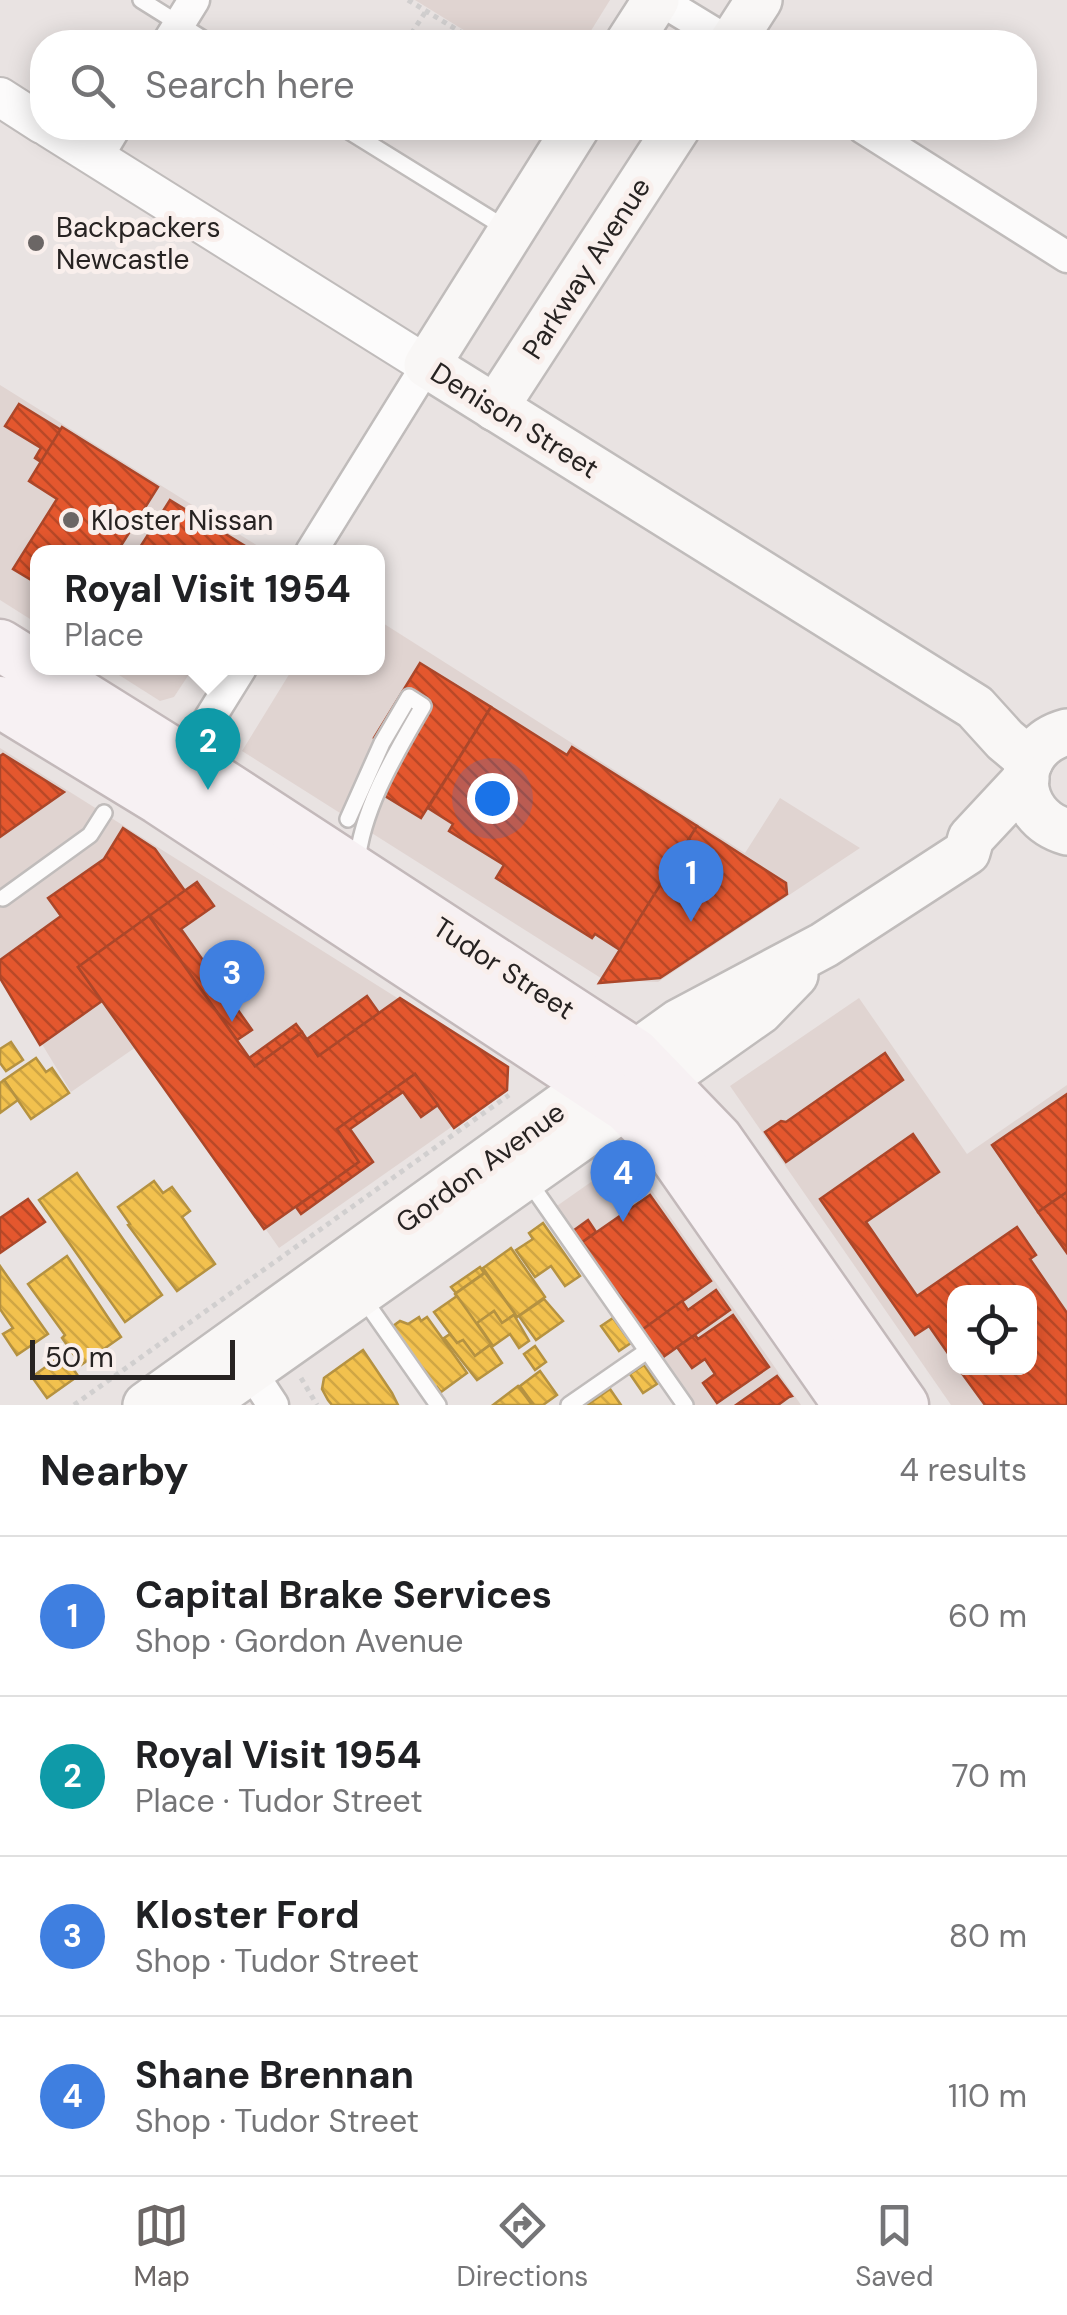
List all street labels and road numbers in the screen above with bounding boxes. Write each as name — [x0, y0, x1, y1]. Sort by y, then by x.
street label: Parkway Avenue — [514, 170, 659, 366]
street label: Denison Street — [424, 354, 606, 487]
street label: Tudor Street — [426, 909, 582, 1028]
street label: Gordon Avenue — [388, 1094, 572, 1241]

